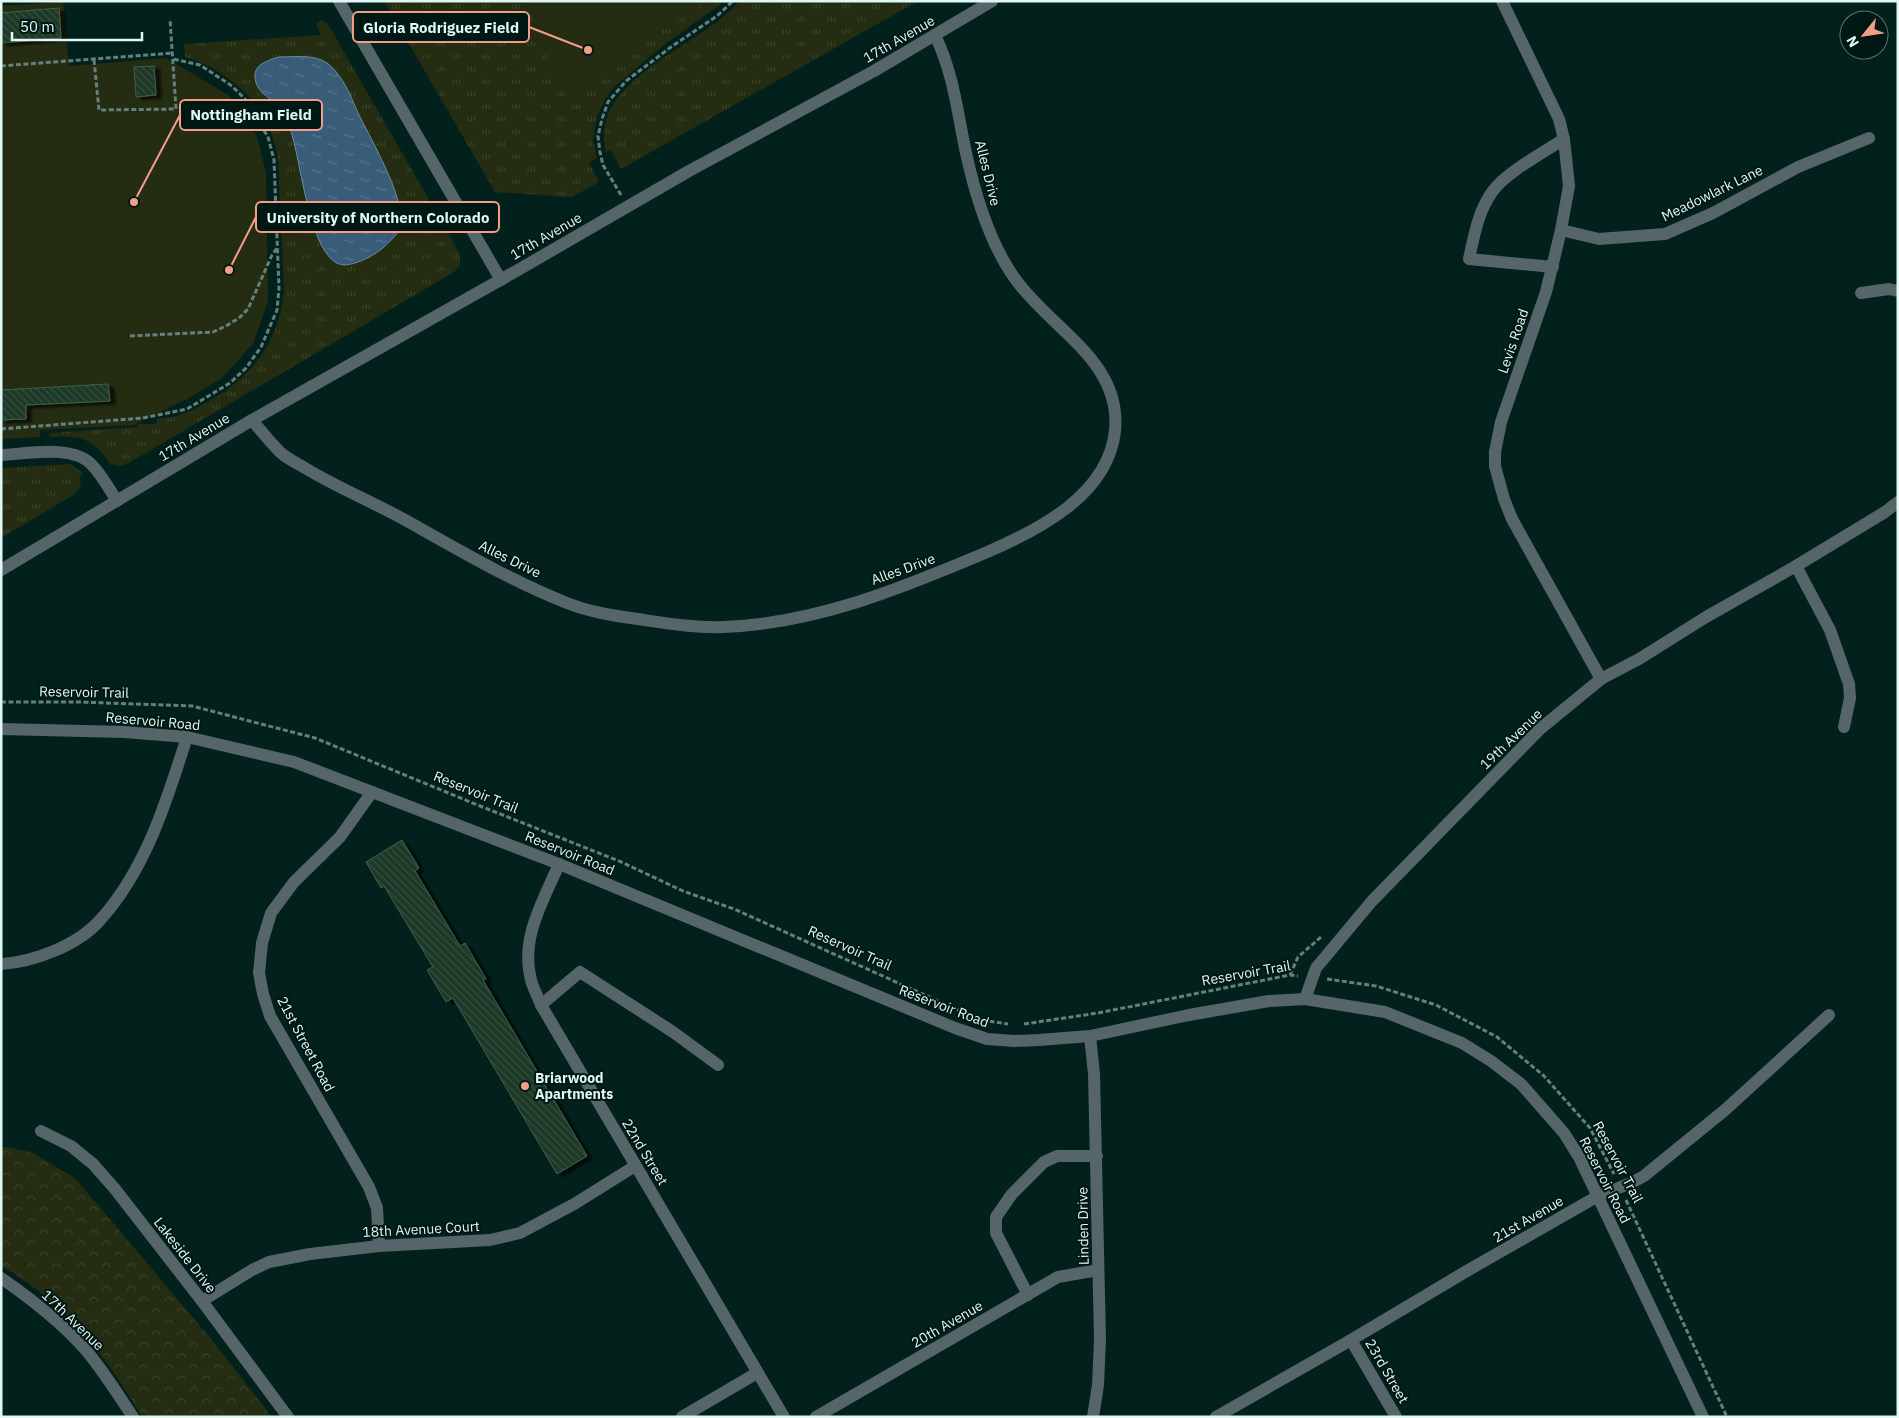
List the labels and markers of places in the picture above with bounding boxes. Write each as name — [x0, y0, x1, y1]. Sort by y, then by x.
callout: Gloria Rodriguez Field — [353, 12, 529, 42]
callout: Nottingham Field — [180, 100, 322, 130]
callout: University of Northern Colorado — [256, 202, 499, 232]
place label: Briarwood Apartments — [535, 1069, 613, 1103]
marker: Briarwood Apartments — [519, 1080, 531, 1092]

